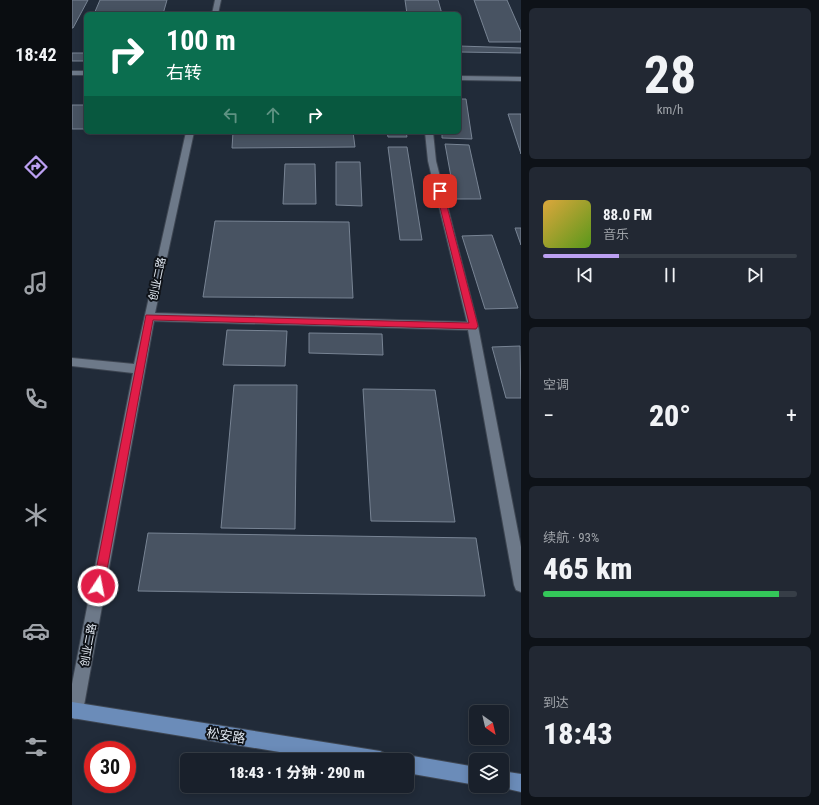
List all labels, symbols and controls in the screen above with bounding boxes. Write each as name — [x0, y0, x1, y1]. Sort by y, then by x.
text: 100 m — [166, 24, 236, 57]
icon: right — [100, 28, 152, 80]
text: 18:42 — [15, 44, 57, 65]
text: 28 — [644, 45, 696, 106]
text: 右转 — [166, 62, 202, 83]
text: km/h — [657, 102, 683, 117]
icon: left — [220, 104, 242, 126]
icon: ahead — [262, 104, 284, 126]
icon: right — [304, 104, 326, 126]
icon: directions — [22, 153, 50, 181]
pin — [423, 174, 457, 208]
icon: arrive — [429, 180, 451, 202]
text: 88.0 FM — [603, 206, 652, 224]
text: 音乐 — [603, 227, 629, 242]
street label: 创业二路 — [147, 256, 168, 302]
icon: previous — [574, 264, 596, 286]
icon: pause — [659, 264, 681, 286]
icon: next — [744, 264, 766, 286]
icon: music — [22, 269, 50, 297]
text: 空调 — [543, 377, 569, 392]
icon: phone — [22, 385, 50, 413]
text: 20° — [649, 398, 691, 433]
text: − — [543, 403, 554, 428]
text: + — [786, 403, 797, 428]
icon: climate — [22, 501, 50, 529]
text: 续航 · 93% — [543, 530, 599, 545]
text: 465 km — [543, 551, 632, 586]
position arrow — [77, 565, 119, 607]
icon: car — [22, 617, 50, 645]
street label: 创业二路 — [78, 622, 99, 668]
text: 到达 — [543, 695, 569, 710]
north arrow — [469, 705, 509, 745]
map controls — [469, 705, 509, 793]
text: 18:43 — [543, 716, 612, 751]
street label: 松安路 — [205, 725, 246, 746]
icon: filters — [22, 733, 50, 761]
speed limit sign: 30 — [84, 741, 136, 793]
button: layers — [469, 753, 509, 793]
text: 18:43 · 1 分钟 · 290 m — [229, 764, 365, 782]

